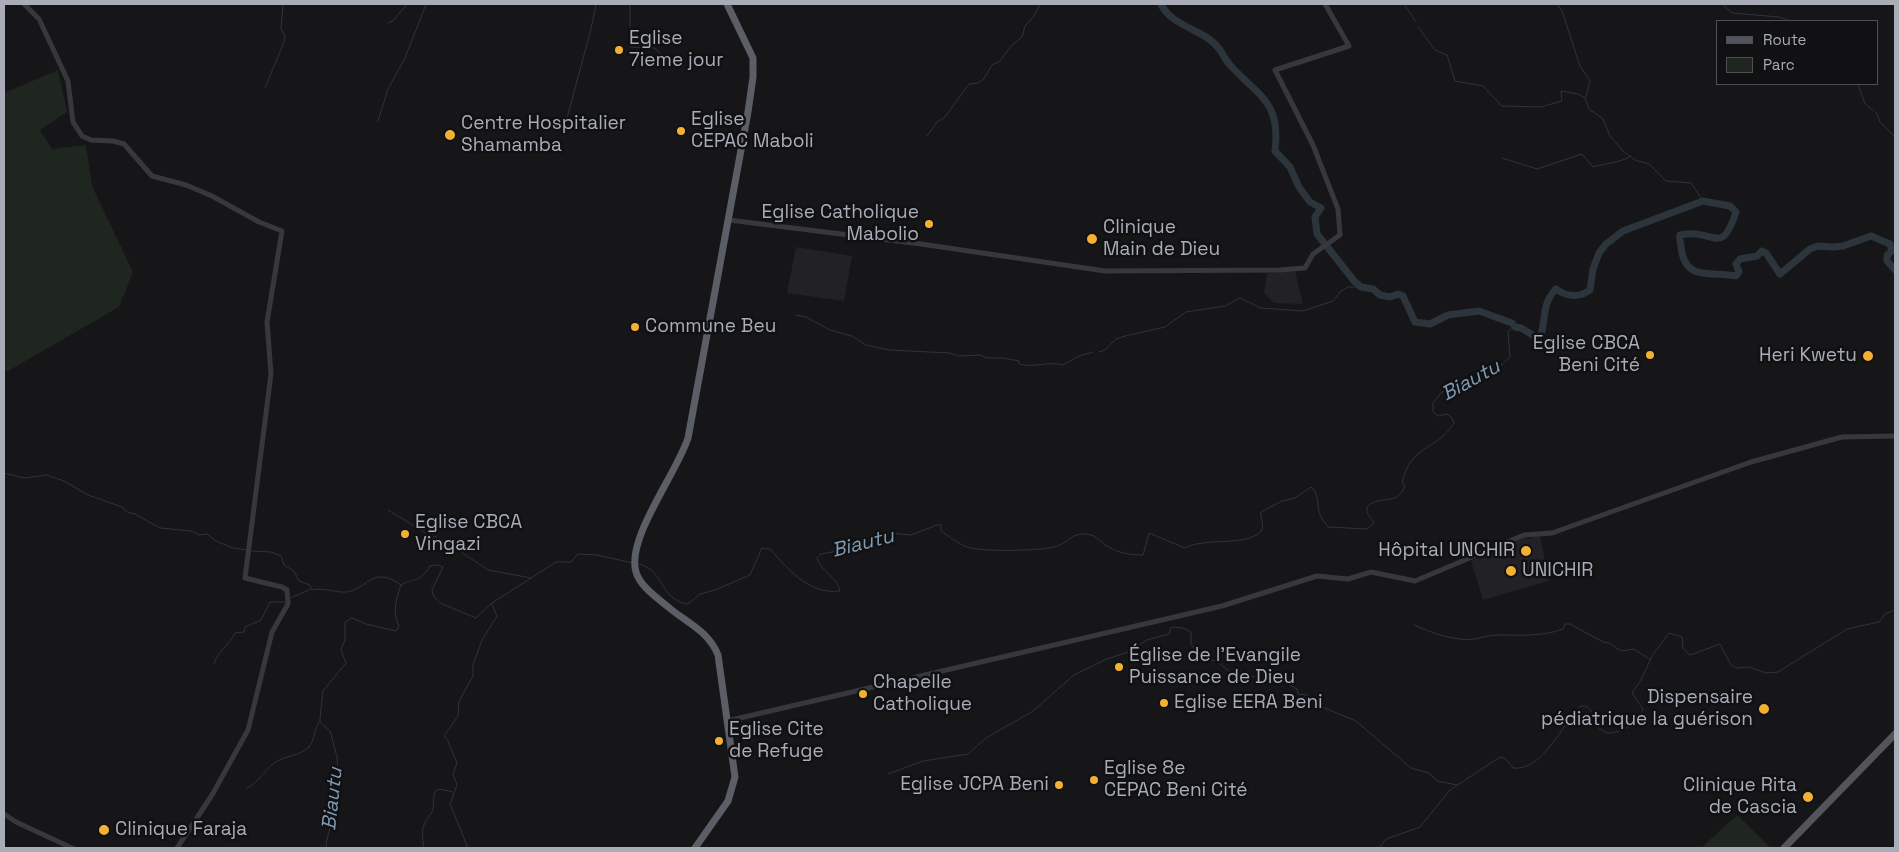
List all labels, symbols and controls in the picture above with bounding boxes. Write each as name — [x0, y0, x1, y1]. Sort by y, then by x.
legend — [1716, 20, 1879, 85]
place label: Eglise 7ieme jour — [629, 28, 723, 72]
text: Route — [1763, 30, 1806, 49]
marker: Eglise 7ieme jour — [613, 44, 625, 56]
text: Parc — [1763, 55, 1795, 74]
place label: Eglise CEPAC Maboli — [691, 109, 814, 153]
place label: Centre Hospitalier Shamamba — [461, 113, 626, 157]
marker: Eglise CEPAC Maboli — [675, 125, 687, 137]
marker: Centre Hospitalier Shamamba — [443, 128, 457, 142]
place label: Eglise Catholique Mabolio — [762, 202, 919, 246]
place label: Clinique Main de Dieu — [1103, 217, 1220, 261]
marker: Eglise Catholique Mabolio — [923, 218, 935, 230]
marker: Clinique Main de Dieu — [1085, 232, 1099, 246]
place label: Commune Beu — [645, 316, 776, 338]
marker: Commune Beu — [629, 321, 641, 333]
place label: Eglise CBCA Beni Cité — [1533, 333, 1640, 377]
place label: Heri Kwetu — [1759, 345, 1857, 367]
marker: Eglise CBCA Beni Cité — [1644, 349, 1656, 361]
marker: Heri Kwetu — [1861, 349, 1875, 363]
water label: Biautu — [1438, 355, 1504, 407]
place label: Eglise CBCA Vingazi — [415, 512, 522, 556]
water label: Biautu — [830, 525, 896, 563]
marker: Eglise CBCA Vingazi — [399, 528, 411, 540]
place label: Hôpital UNCHIR — [1378, 540, 1515, 562]
marker: Hôpital UNCHIR — [1519, 544, 1533, 558]
place label: UNICHIR — [1522, 560, 1593, 582]
marker: UNICHIR — [1504, 564, 1518, 578]
place label: Église de l'Evangile Puissance de Dieu — [1129, 645, 1301, 689]
marker: Église de l'Evangile Puissance de Dieu — [1113, 661, 1125, 673]
place label: Chapelle Catholique — [873, 672, 972, 716]
place label: Dispensaire pédiatrique la guérison — [1541, 687, 1753, 731]
marker: Chapelle Catholique — [857, 688, 869, 700]
place label: Eglise EERA Beni — [1174, 692, 1323, 714]
marker: Eglise EERA Beni — [1158, 697, 1170, 709]
marker: Dispensaire pédiatrique la guérison — [1757, 702, 1771, 716]
place label: Eglise Cite de Refuge — [729, 719, 824, 763]
marker: Eglise Cite de Refuge — [713, 735, 725, 747]
place label: Eglise 8e CEPAC Beni Cité — [1104, 758, 1248, 802]
water label: Biautu — [318, 766, 348, 832]
place label: Eglise JCPA Beni — [900, 774, 1049, 796]
marker: Eglise 8e CEPAC Beni Cité — [1088, 774, 1100, 786]
place label: Clinique Rita de Cascia — [1683, 775, 1797, 819]
marker: Eglise JCPA Beni — [1053, 779, 1065, 791]
marker: Clinique Rita de Cascia — [1801, 790, 1815, 804]
place label: Clinique Faraja — [115, 819, 247, 841]
marker: Clinique Faraja — [97, 823, 111, 837]

